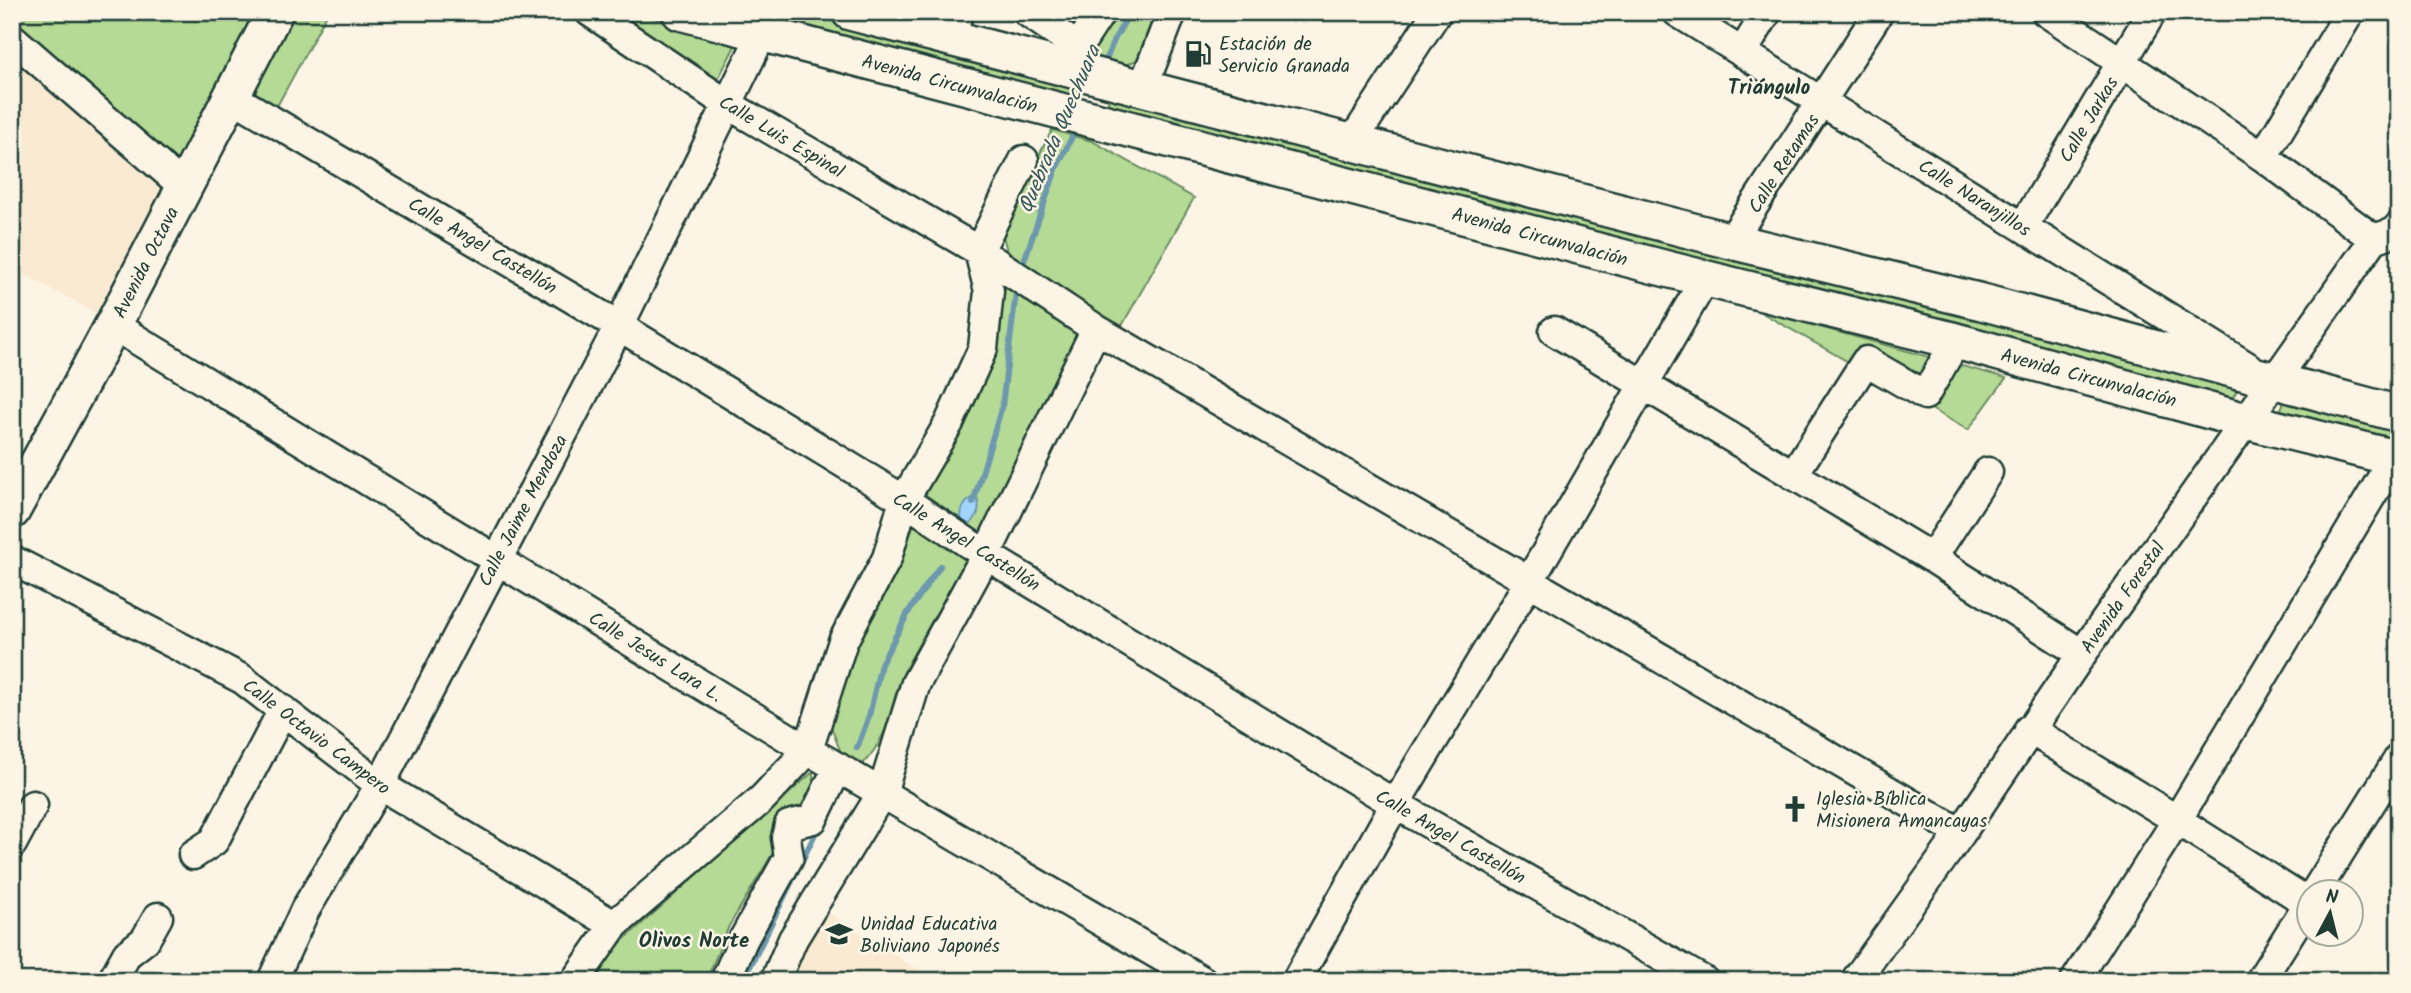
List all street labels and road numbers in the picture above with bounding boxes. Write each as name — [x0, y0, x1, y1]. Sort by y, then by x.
street label: Avenida Circunvalación — [858, 47, 1041, 123]
street label: Calle Jarkas — [2052, 71, 2127, 169]
street label: Calle Luis Espinal — [712, 88, 850, 187]
street label: Calle Retamas — [1741, 108, 1828, 220]
street label: Calle Naranjillos — [1912, 152, 2036, 245]
street label: Calle Angel Castellón — [402, 190, 562, 303]
street label: Avenida Circunvalación — [1448, 200, 1631, 276]
street label: Avenida Octava — [106, 202, 188, 324]
street label: Avenida Circunvalación — [1997, 341, 2180, 417]
street label: Calle Jaime Mendoza — [471, 430, 577, 592]
street label: Calle Angel Castellón — [886, 485, 1046, 600]
street label: Avenida Forestal — [2074, 536, 2174, 660]
street label: Calle Jesus Lara L. — [582, 604, 728, 711]
street label: Calle Octavio Campero — [235, 672, 396, 803]
street label: Calle Angel Castellón — [1369, 782, 1531, 893]

